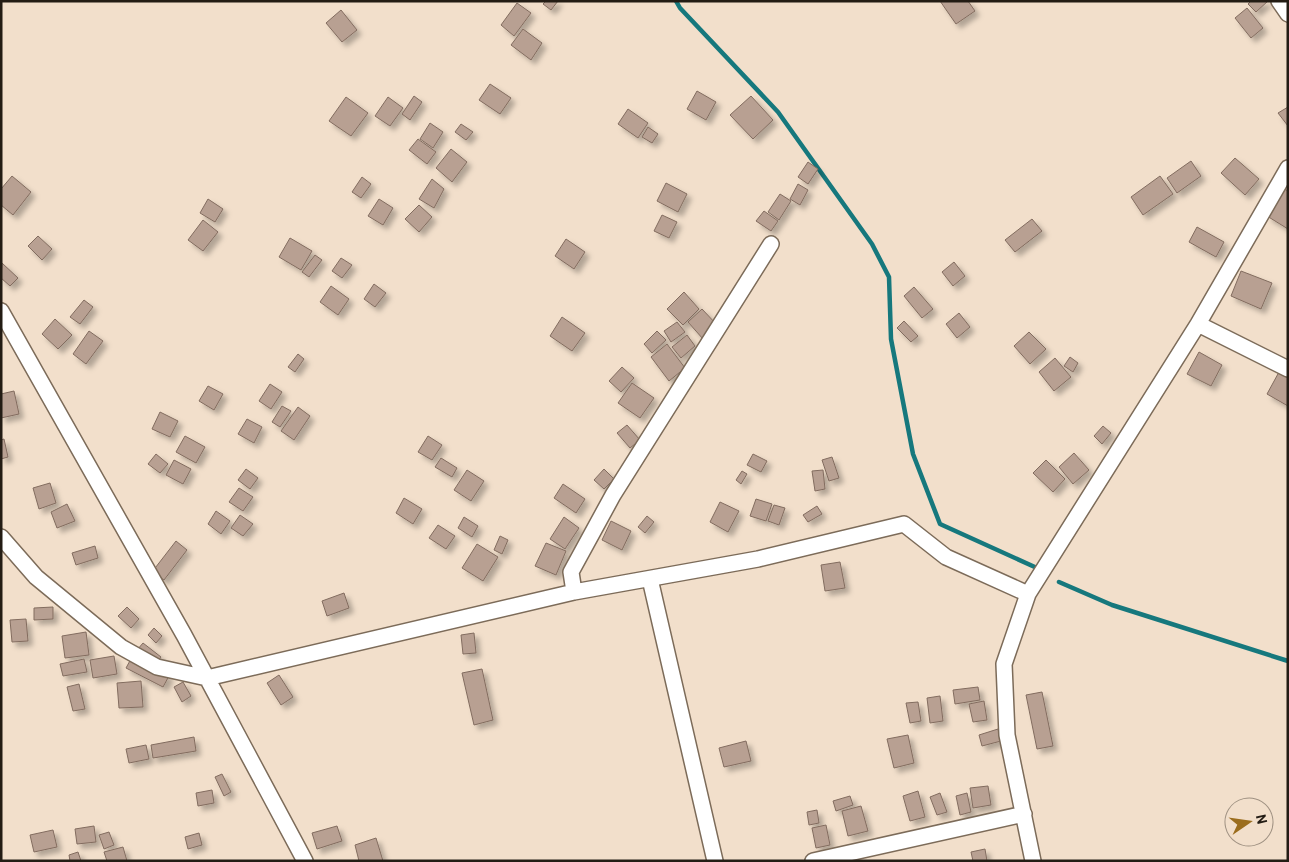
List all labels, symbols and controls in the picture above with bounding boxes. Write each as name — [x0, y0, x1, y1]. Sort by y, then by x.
north arrow — [1224, 797, 1274, 847]
text: N — [1253, 813, 1271, 825]

